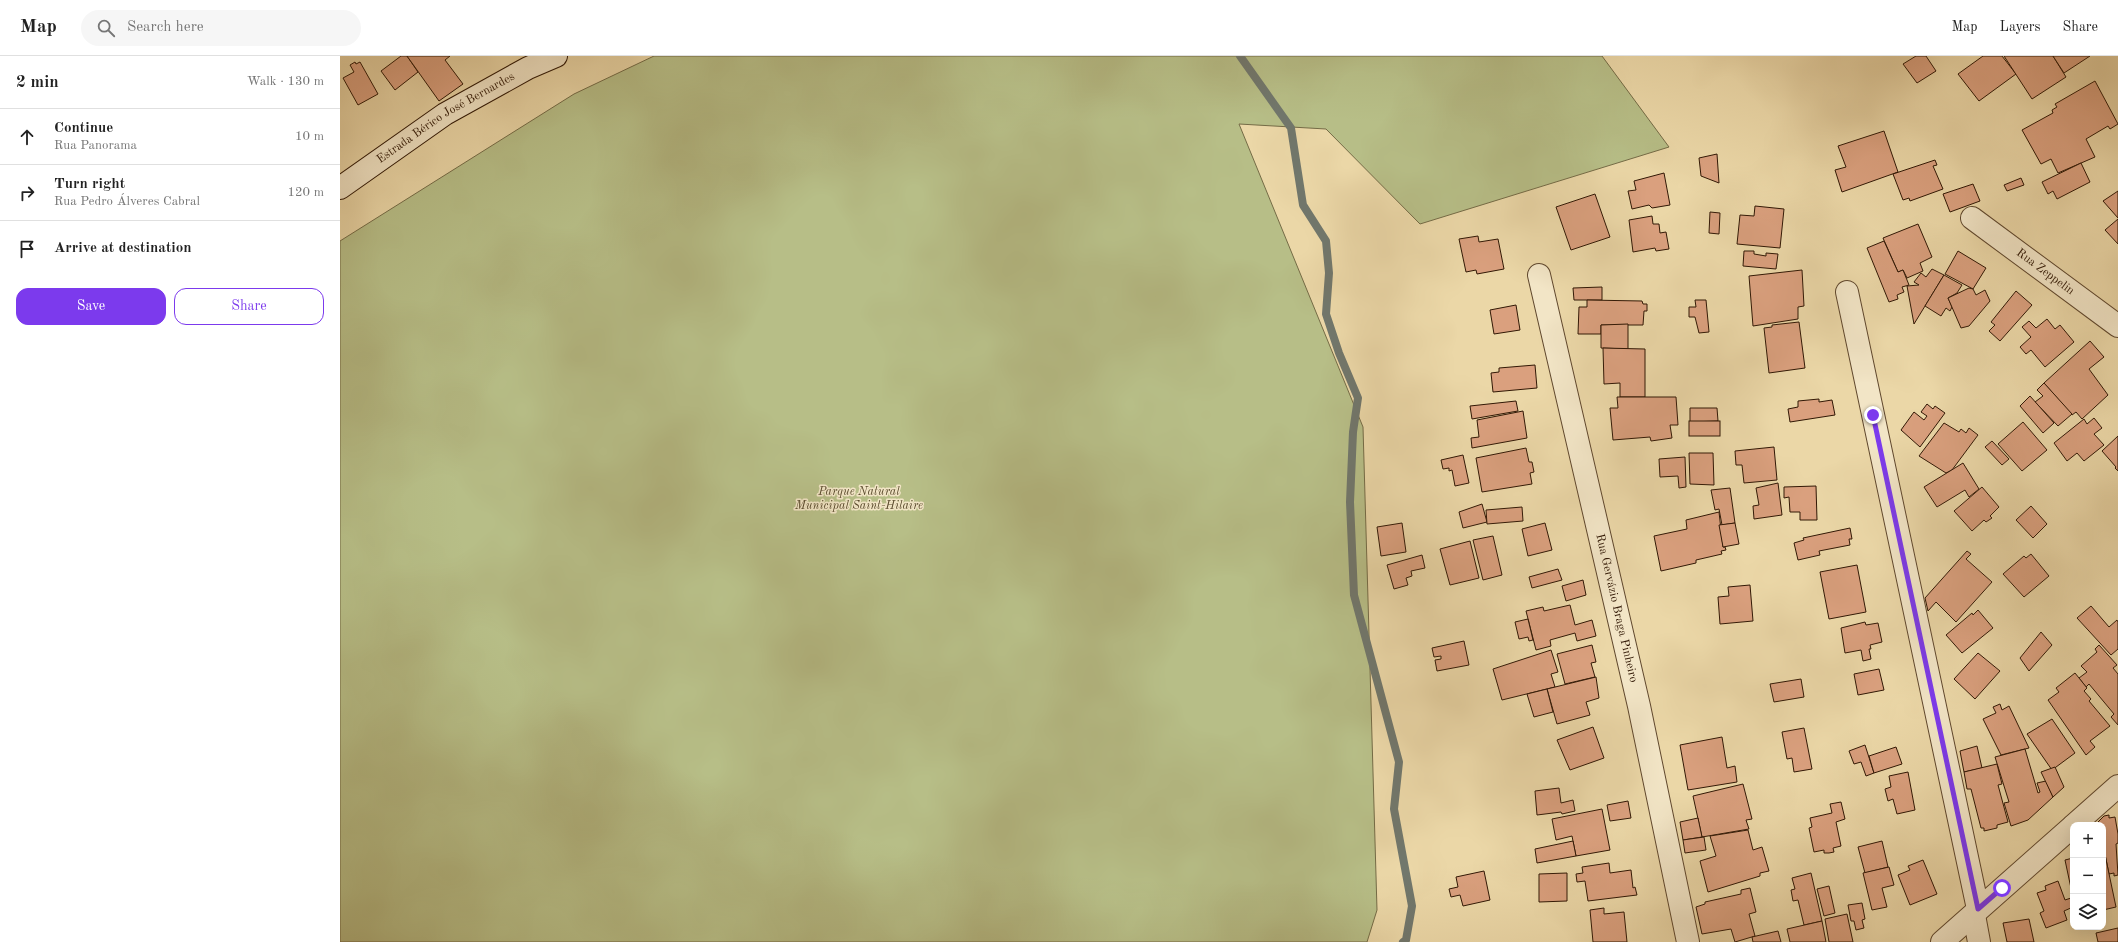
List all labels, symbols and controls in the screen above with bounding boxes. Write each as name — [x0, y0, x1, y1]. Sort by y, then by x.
search box — [81, 10, 361, 46]
icon: search — [95, 17, 117, 39]
text: Map — [20, 18, 57, 37]
text: Search here — [127, 20, 204, 35]
text: Map — [1952, 20, 1978, 34]
text: Layers — [2000, 20, 2041, 34]
text: Share — [2063, 20, 2098, 34]
street label: Estrada Bérico José Bernardes — [375, 71, 517, 166]
text: 2 min — [16, 74, 59, 91]
text: Walk · 130 m — [247, 75, 324, 88]
text: Continue — [54, 121, 113, 136]
icon: ahead — [16, 126, 38, 148]
text: 10 m — [295, 130, 324, 143]
text: Rua Panorama — [54, 139, 137, 152]
text: Turn right — [54, 177, 125, 192]
icon: right — [16, 182, 38, 204]
text: 120 m — [287, 186, 324, 199]
text: Rua Pedro Álveres Cabral — [54, 195, 200, 208]
icon: arrive — [16, 238, 38, 260]
text: Arrive at destination — [54, 241, 192, 256]
street label: Rua Zeppelin — [2014, 247, 2077, 298]
button: Save — [16, 288, 166, 325]
button: Share — [174, 288, 324, 325]
route end — [1864, 406, 1882, 424]
park label: Parque Natural Municipal Saint-Hilaire — [794, 486, 923, 512]
street label: Rua Gervázio Braga Pinheiro — [1593, 533, 1639, 684]
map controls — [2070, 822, 2106, 930]
button: + — [2070, 822, 2106, 858]
button: − — [2070, 858, 2106, 894]
route start — [1993, 879, 2011, 897]
button: layers — [2070, 894, 2106, 930]

